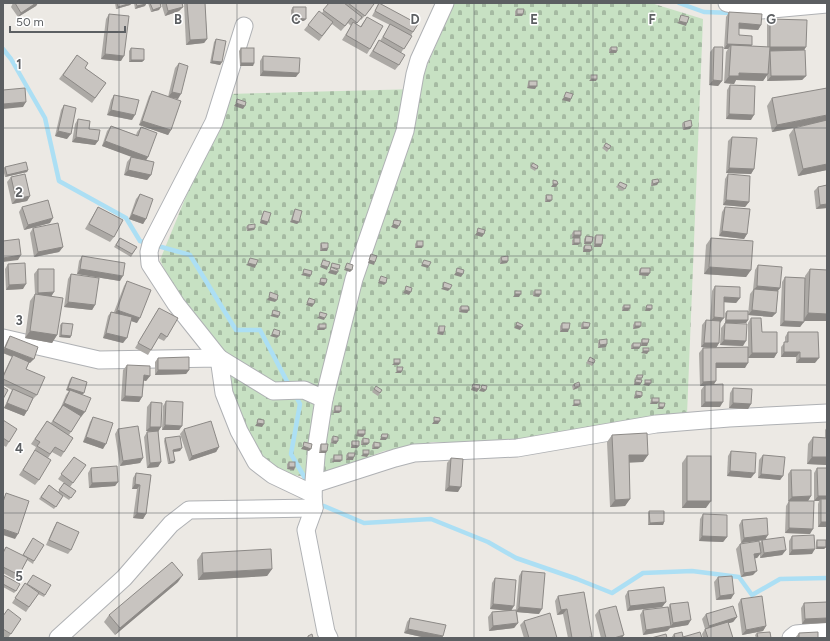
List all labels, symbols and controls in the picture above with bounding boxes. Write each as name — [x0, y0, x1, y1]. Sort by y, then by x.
scale bar — [10, 8, 125, 34]
text: B — [174, 12, 182, 27]
text: C — [291, 12, 301, 27]
text: D — [410, 12, 420, 27]
text: E — [530, 12, 538, 27]
text: F — [648, 12, 656, 27]
text: G — [766, 12, 776, 27]
text: 50 m — [16, 15, 44, 29]
text: 1 — [16, 57, 22, 72]
text: 2 — [15, 185, 23, 200]
text: 3 — [15, 313, 23, 328]
text: 4 — [15, 441, 23, 456]
text: 5 — [15, 569, 23, 584]

